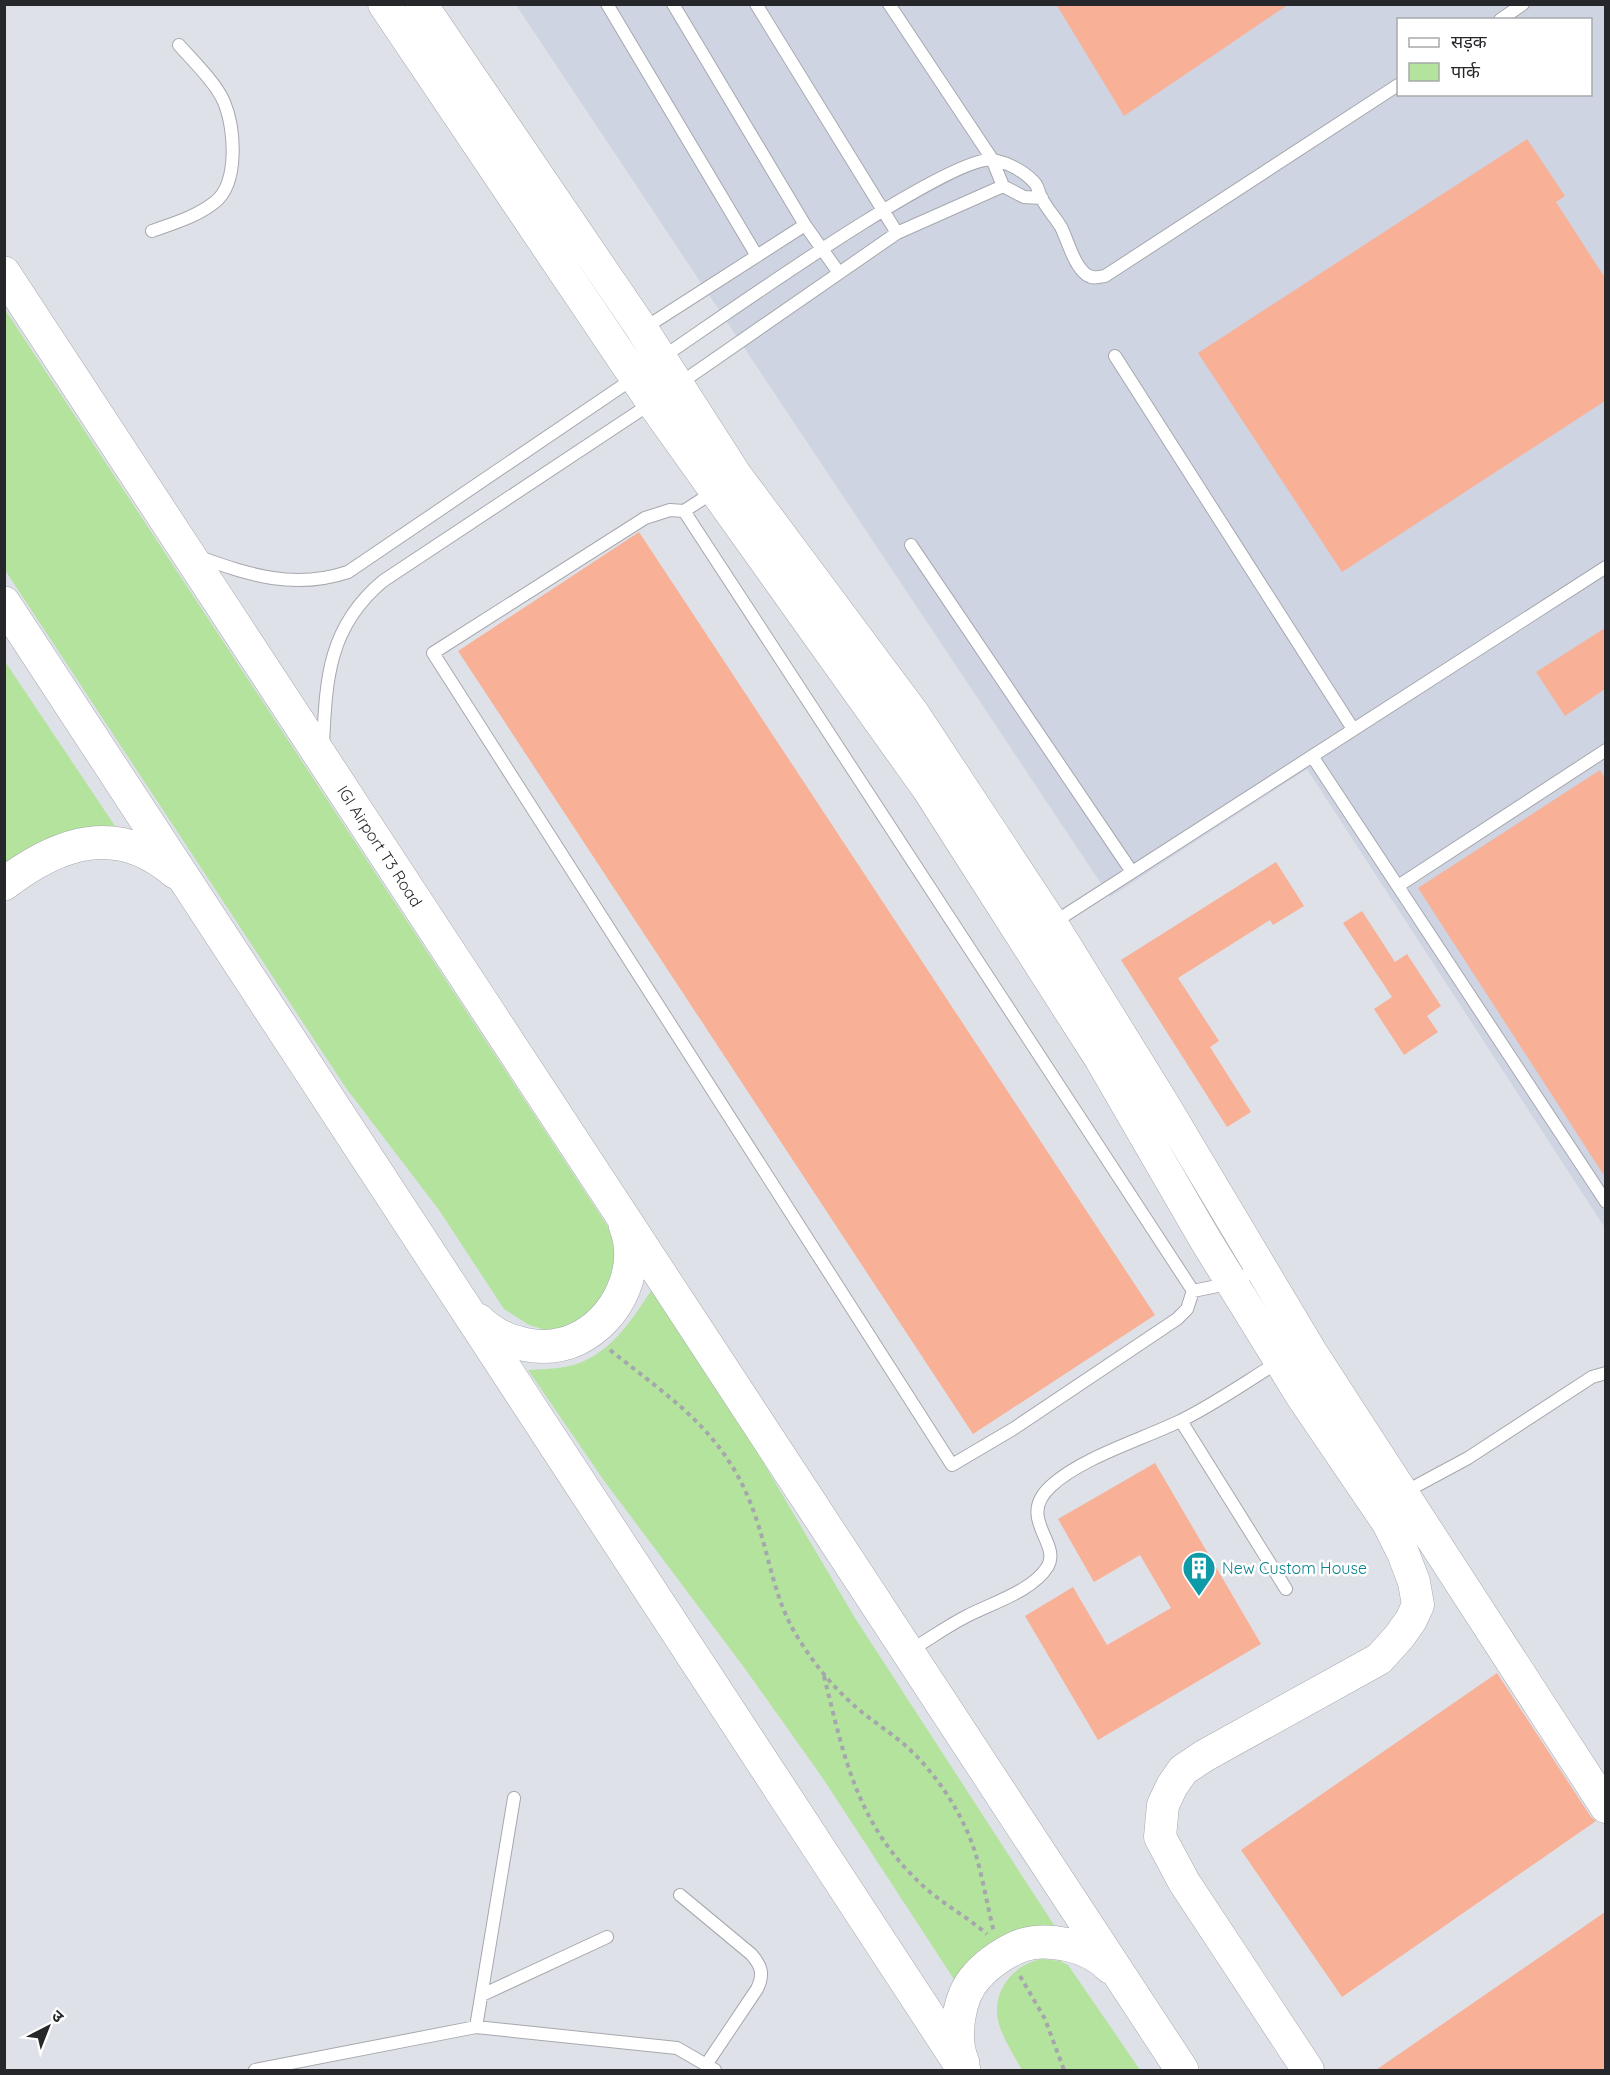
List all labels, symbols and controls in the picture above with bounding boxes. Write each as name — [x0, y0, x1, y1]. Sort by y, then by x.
legend — [1397, 18, 1592, 96]
text: सड़क — [1451, 30, 1488, 53]
text: पार्क — [1451, 60, 1481, 83]
street label: IGI Airport T3 Road — [333, 781, 427, 911]
building icon: New Custom House — [1181, 1550, 1217, 1597]
place label: New Custom House — [1222, 1558, 1367, 1578]
north arrow — [18, 1997, 78, 2057]
text: उ — [48, 2005, 69, 2027]

